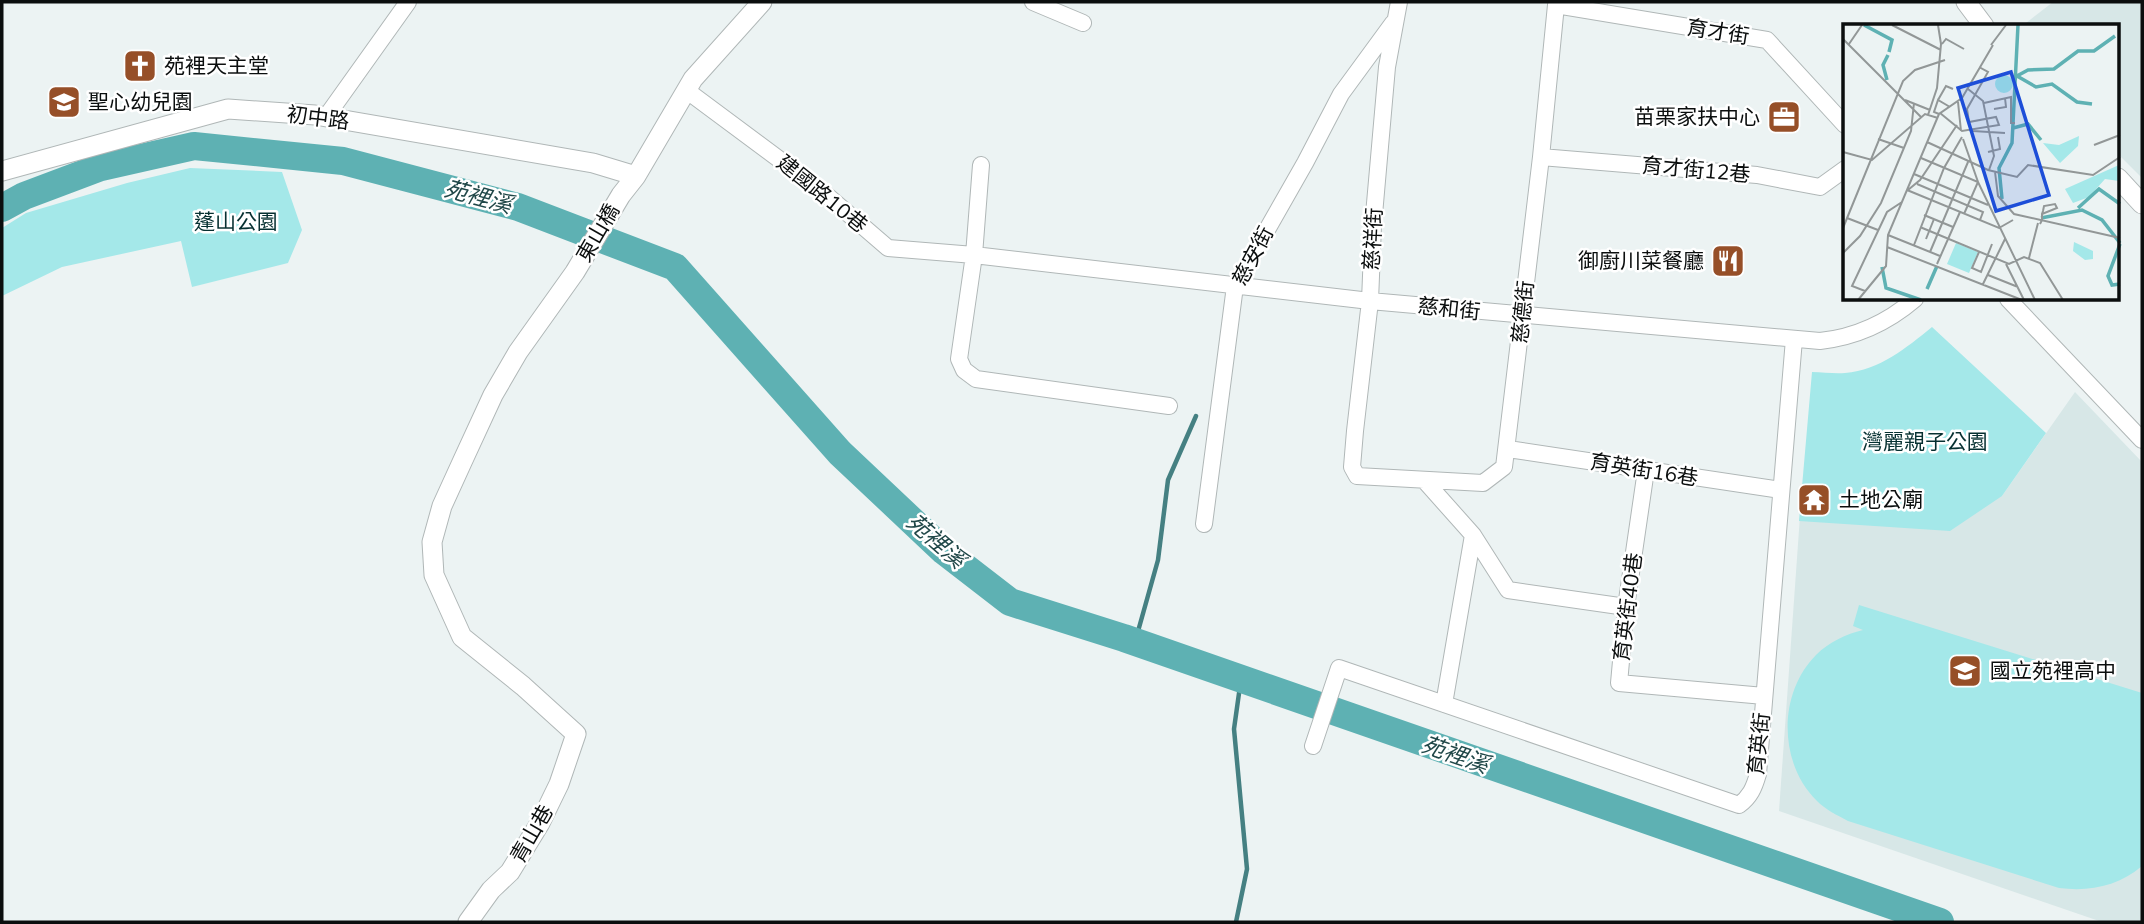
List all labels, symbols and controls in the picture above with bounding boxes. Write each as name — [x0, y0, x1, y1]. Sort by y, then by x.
street label: 育才街 — [1685, 13, 1751, 51]
inset map — [1843, 24, 2120, 301]
church icon: 苑裡天主堂 — [121, 47, 159, 85]
place label: 苑裡天主堂 — [164, 52, 269, 80]
school or university icon: 聖心幼兒園 — [45, 83, 83, 121]
place label: 聖心幼兒園 — [88, 88, 193, 116]
office icon: 苗栗家扶中心 — [1765, 98, 1803, 136]
street label: 初中路 — [285, 100, 351, 136]
place label: 苗栗家扶中心 — [1634, 103, 1760, 131]
street label: 建國路10巷 — [771, 149, 873, 239]
street label: 育才街12巷 — [1640, 151, 1752, 189]
water label: 苑裡溪 — [441, 173, 518, 222]
street label: 東山橋 — [570, 199, 626, 267]
street label: 慈祥街 — [1357, 207, 1389, 271]
park label: 蓬山公園 — [194, 208, 278, 236]
street label: 慈安街 — [1226, 222, 1280, 290]
restaurant icon: 御廚川菜餐廳 — [1709, 242, 1747, 280]
place label: 御廚川菜餐廳 — [1578, 247, 1704, 275]
street label: 慈德街 — [1506, 279, 1540, 345]
street label: 慈和街 — [1416, 292, 1482, 326]
park label: 灣麗親子公園 — [1862, 428, 1988, 456]
street label: 育英街16巷 — [1588, 448, 1700, 492]
temple icon: 土地公廟 — [1795, 481, 1833, 519]
place label: 土地公廟 — [1839, 486, 1923, 514]
water label: 苑裡溪 — [900, 507, 974, 577]
street label: 育英街40巷 — [1607, 551, 1649, 663]
school or university icon: 國立苑裡高中 — [1946, 652, 1984, 690]
place label: 國立苑裡高中 — [1990, 657, 2116, 685]
street label: 育英街 — [1742, 711, 1776, 777]
water label: 苑裡溪 — [1417, 729, 1496, 782]
street label: 青山巷 — [504, 800, 560, 868]

